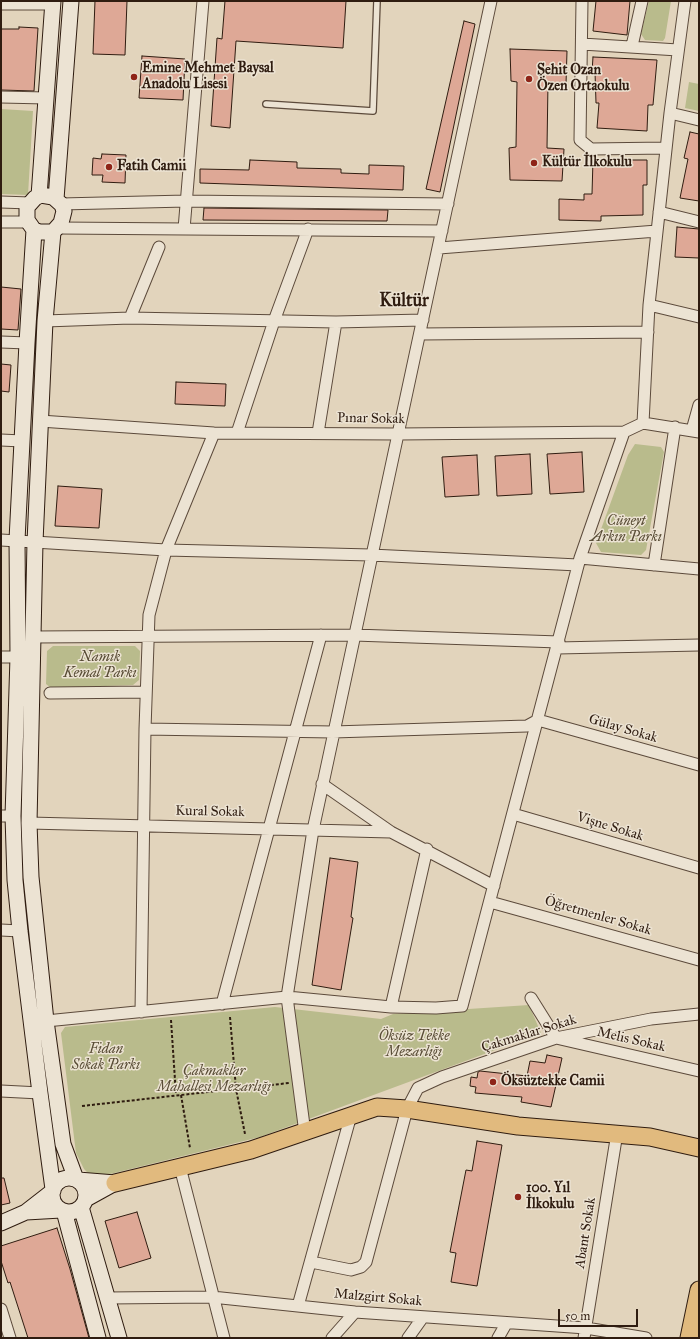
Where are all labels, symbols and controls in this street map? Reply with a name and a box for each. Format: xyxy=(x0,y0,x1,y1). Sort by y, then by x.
place label: Emine Mehmet Baysal Anadolu Lisesi xyxy=(142,61,274,94)
place label: Şehit Ozan Özen Ortaokulu xyxy=(537,63,630,96)
marker: Emine Mehmet Baysal Anadolu Lisesi xyxy=(129,72,139,82)
marker: Şehit Ozan Özen Ortaokulu xyxy=(524,74,534,84)
place label: Kültür İlkokulu xyxy=(542,155,632,171)
marker: Kültür İlkokulu xyxy=(529,158,539,168)
place label: Fatih Camii xyxy=(117,159,186,175)
marker: Fatih Camii xyxy=(104,162,114,172)
district label: Kültür xyxy=(379,291,429,313)
street label: Pınar Sokak xyxy=(337,410,405,428)
park label: Cüneyt Arkın Parkı xyxy=(590,514,662,546)
park label: Namık Kemal Parkı xyxy=(64,650,136,682)
street label: Gülay Sokak xyxy=(587,711,659,747)
street label: Kural Sokak xyxy=(175,803,245,821)
street label: Vişne Sokak xyxy=(574,809,646,845)
street label: Öğretmenler Sokak xyxy=(543,893,653,939)
street label: Çakmaklar Sokak xyxy=(480,1012,578,1056)
street label: Melis Sokak xyxy=(595,1024,667,1056)
park label: Öksüz Tekke Mezarlığı xyxy=(379,1029,449,1062)
park label: Fidan Sokak Parkı xyxy=(72,1042,140,1074)
park label: Çakmaklar Mahallesi Mezarlığı xyxy=(157,1064,271,1096)
place label: Öksüztekke Camii xyxy=(501,1074,605,1090)
marker: Öksüztekke Camii xyxy=(488,1077,498,1087)
place label: 100. Yıl İlkokulu xyxy=(526,1181,574,1214)
marker: 100. Yıl İlkokulu xyxy=(513,1192,523,1202)
street label: Abant Sokak xyxy=(572,1196,600,1270)
street label: Malzgirt Sokak xyxy=(333,1286,423,1310)
scale bar xyxy=(560,1301,640,1327)
text: 50 m xyxy=(565,1309,590,1323)

